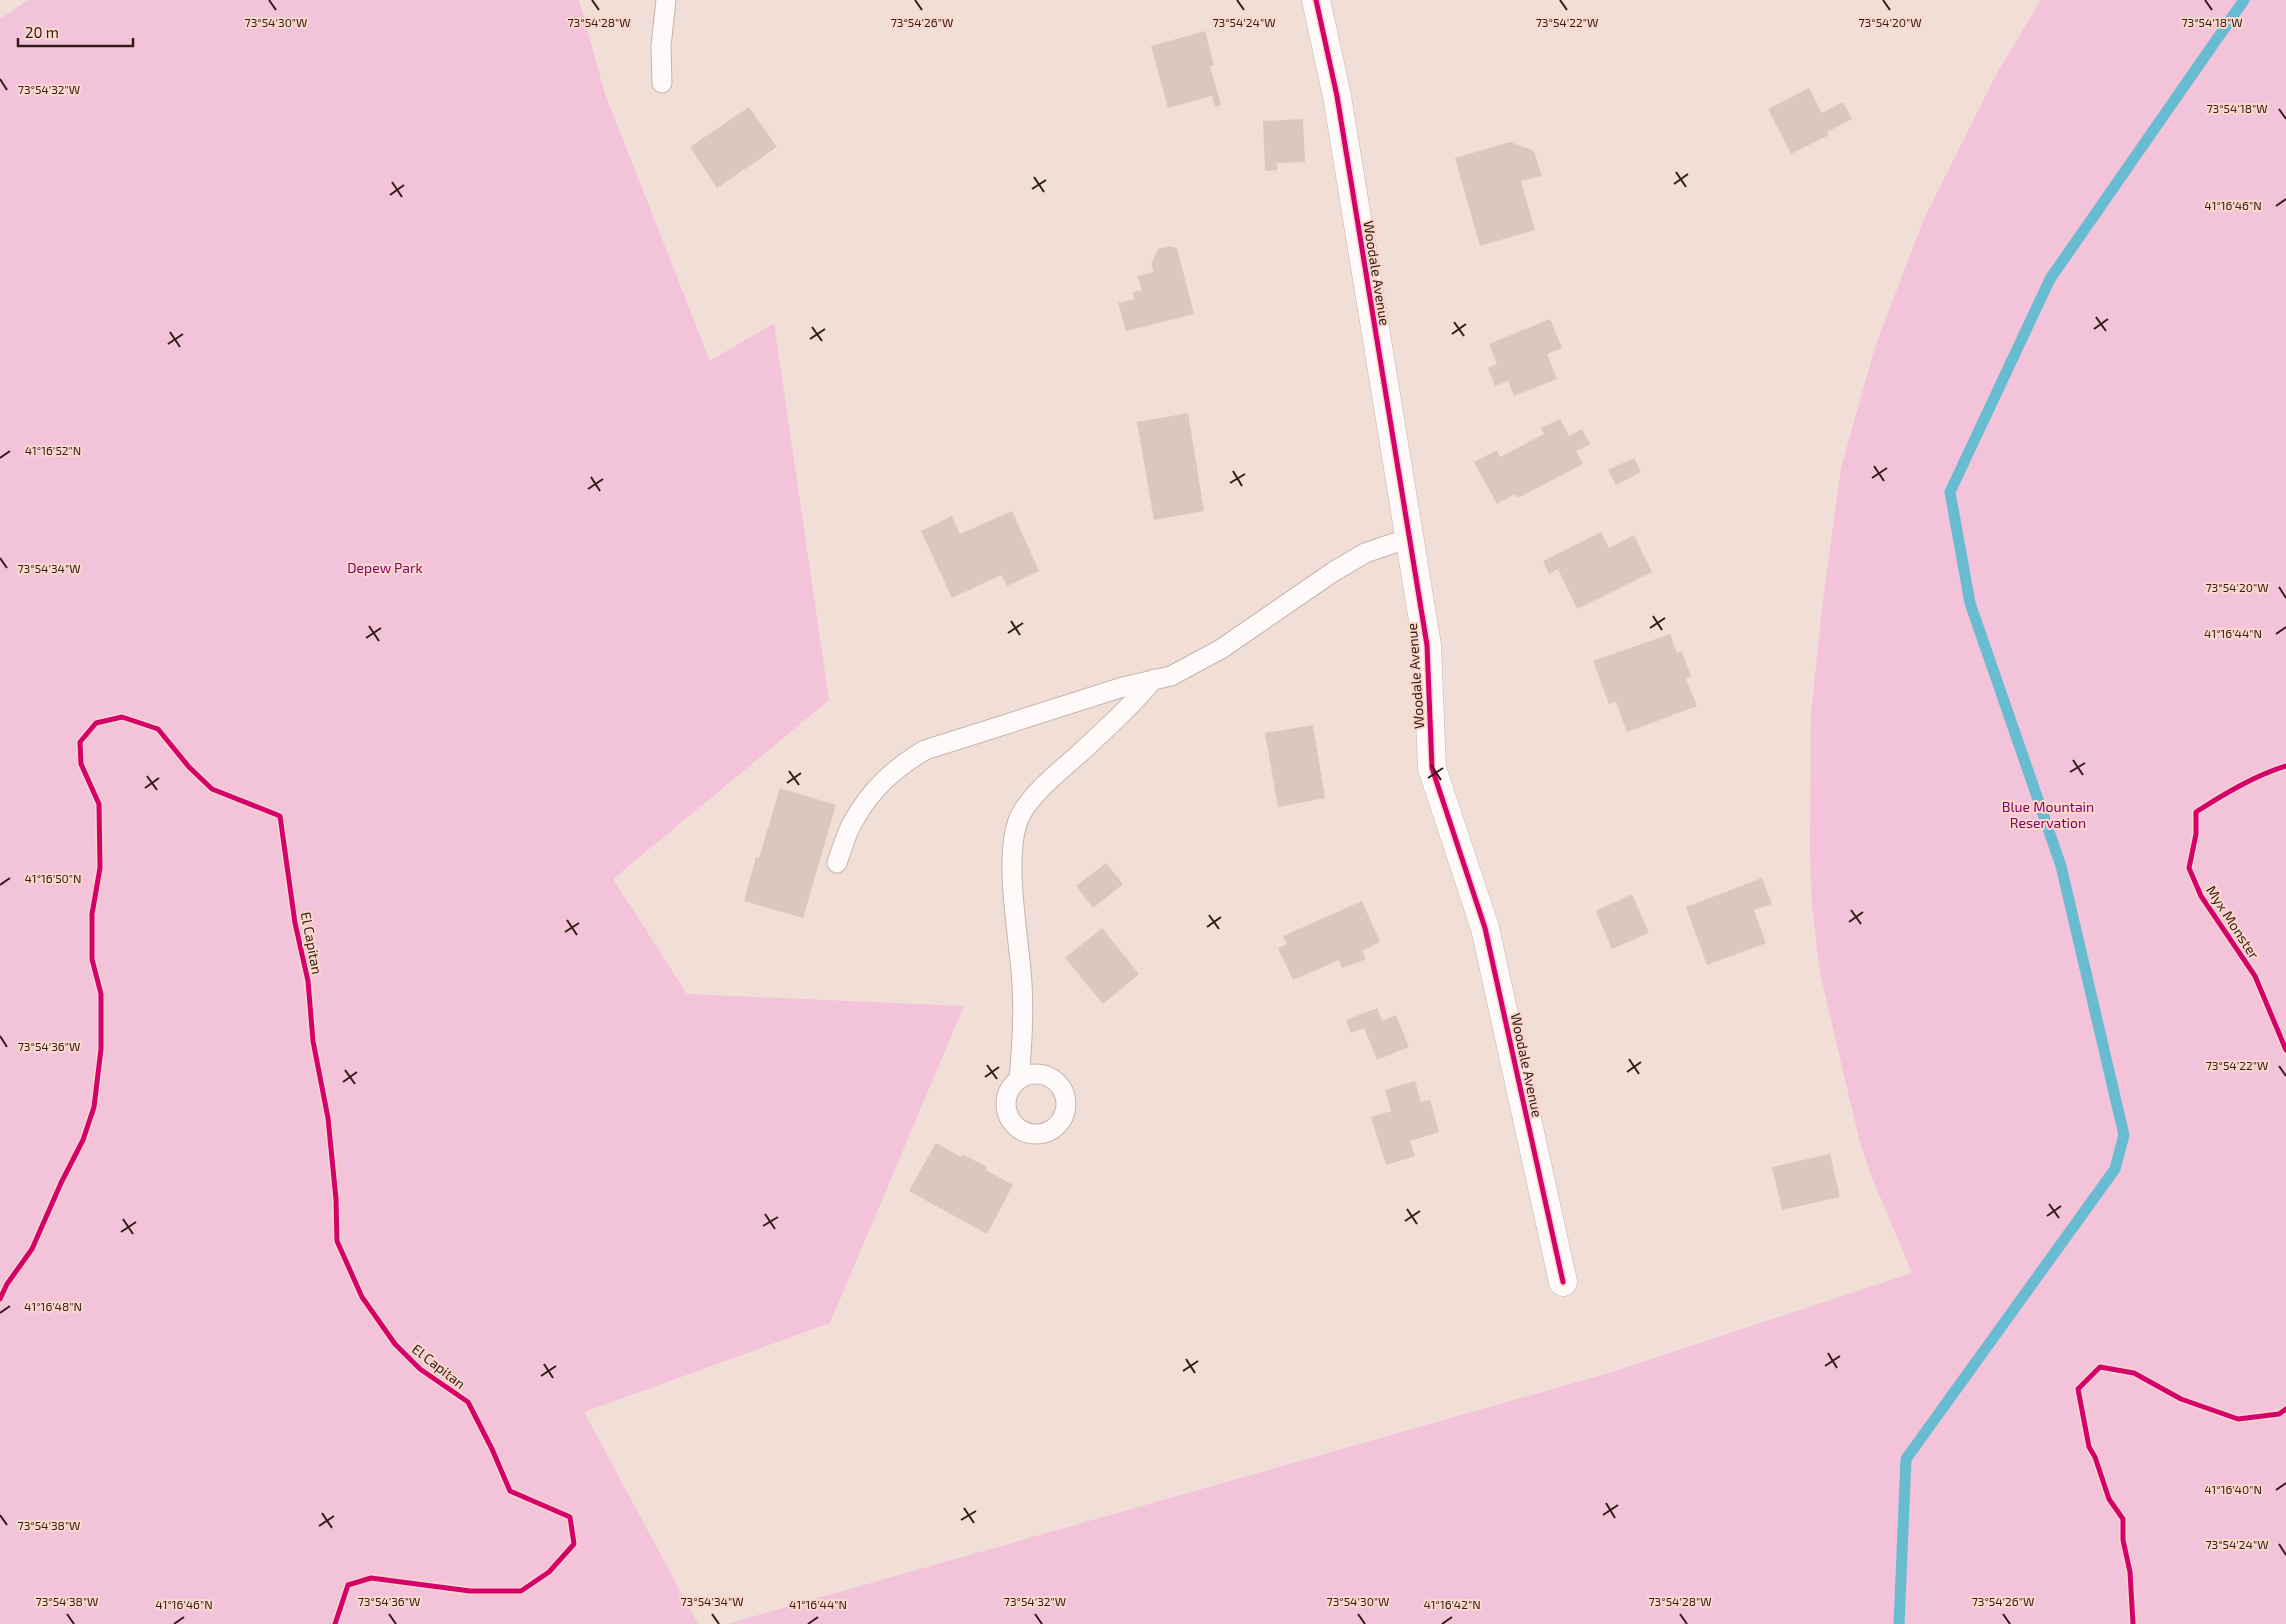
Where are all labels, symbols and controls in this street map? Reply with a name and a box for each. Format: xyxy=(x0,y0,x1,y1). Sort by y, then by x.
scale bar xyxy=(18,15,132,47)
text: 73°54'30"W xyxy=(245,15,307,29)
text: 73°54'28"W xyxy=(567,15,631,29)
text: 73°54'26"W xyxy=(891,15,953,29)
text: 73°54'24"W xyxy=(1212,15,1276,29)
text: 73°54'22"W xyxy=(1536,15,1598,29)
text: 73°54'20"W xyxy=(1858,15,1922,29)
text: 73°54'18"W xyxy=(2181,15,2243,29)
text: 20 m xyxy=(25,23,59,41)
text: 73°54'32"W xyxy=(18,82,80,96)
text: 73°54'18"W xyxy=(2206,101,2268,115)
text: 41°16'46"N xyxy=(2204,198,2262,212)
street label: Woodale Avenue xyxy=(1360,219,1394,327)
text: 41°16'52"N xyxy=(25,443,81,457)
park label: Depew Park xyxy=(347,559,423,576)
text: 73°54'34"W xyxy=(17,561,81,575)
text: 73°54'20"W xyxy=(2205,580,2269,594)
street label: Woodale Avenue xyxy=(1403,623,1427,729)
text: 41°16'44"N xyxy=(2204,626,2262,640)
park label: Blue Mountain Reservation xyxy=(2002,798,2094,831)
text: 41°16'50"N xyxy=(24,871,82,885)
street label: Myx Monster xyxy=(2203,882,2263,962)
street label: El Capitan xyxy=(298,910,326,976)
street label: Woodale Avenue xyxy=(1508,1011,1546,1119)
text: 73°54'36"W xyxy=(18,1039,80,1053)
text: 73°54'22"W xyxy=(2206,1058,2268,1072)
text: 41°16'48"N xyxy=(24,1299,82,1313)
street label: El Capitan xyxy=(409,1340,469,1392)
text: 41°16'40"N xyxy=(2204,1482,2262,1496)
text: 73°54'38"W xyxy=(17,1518,81,1532)
text: 73°54'24"W xyxy=(2205,1537,2269,1551)
text: 73°54'38"W xyxy=(35,1594,99,1608)
text: 73°54'36"W xyxy=(358,1594,420,1608)
text: 73°54'34"W xyxy=(680,1594,744,1608)
text: 73°54'32"W xyxy=(1004,1594,1066,1608)
text: 73°54'30"W xyxy=(1327,1594,1389,1608)
text: 73°54'28"W xyxy=(1648,1594,1712,1608)
text: 73°54'26"W xyxy=(1972,1594,2034,1608)
text: 41°16'46"N xyxy=(155,1597,213,1611)
text: 41°16'44"N xyxy=(789,1597,847,1611)
text: 41°16'42"N xyxy=(1423,1597,1481,1611)

